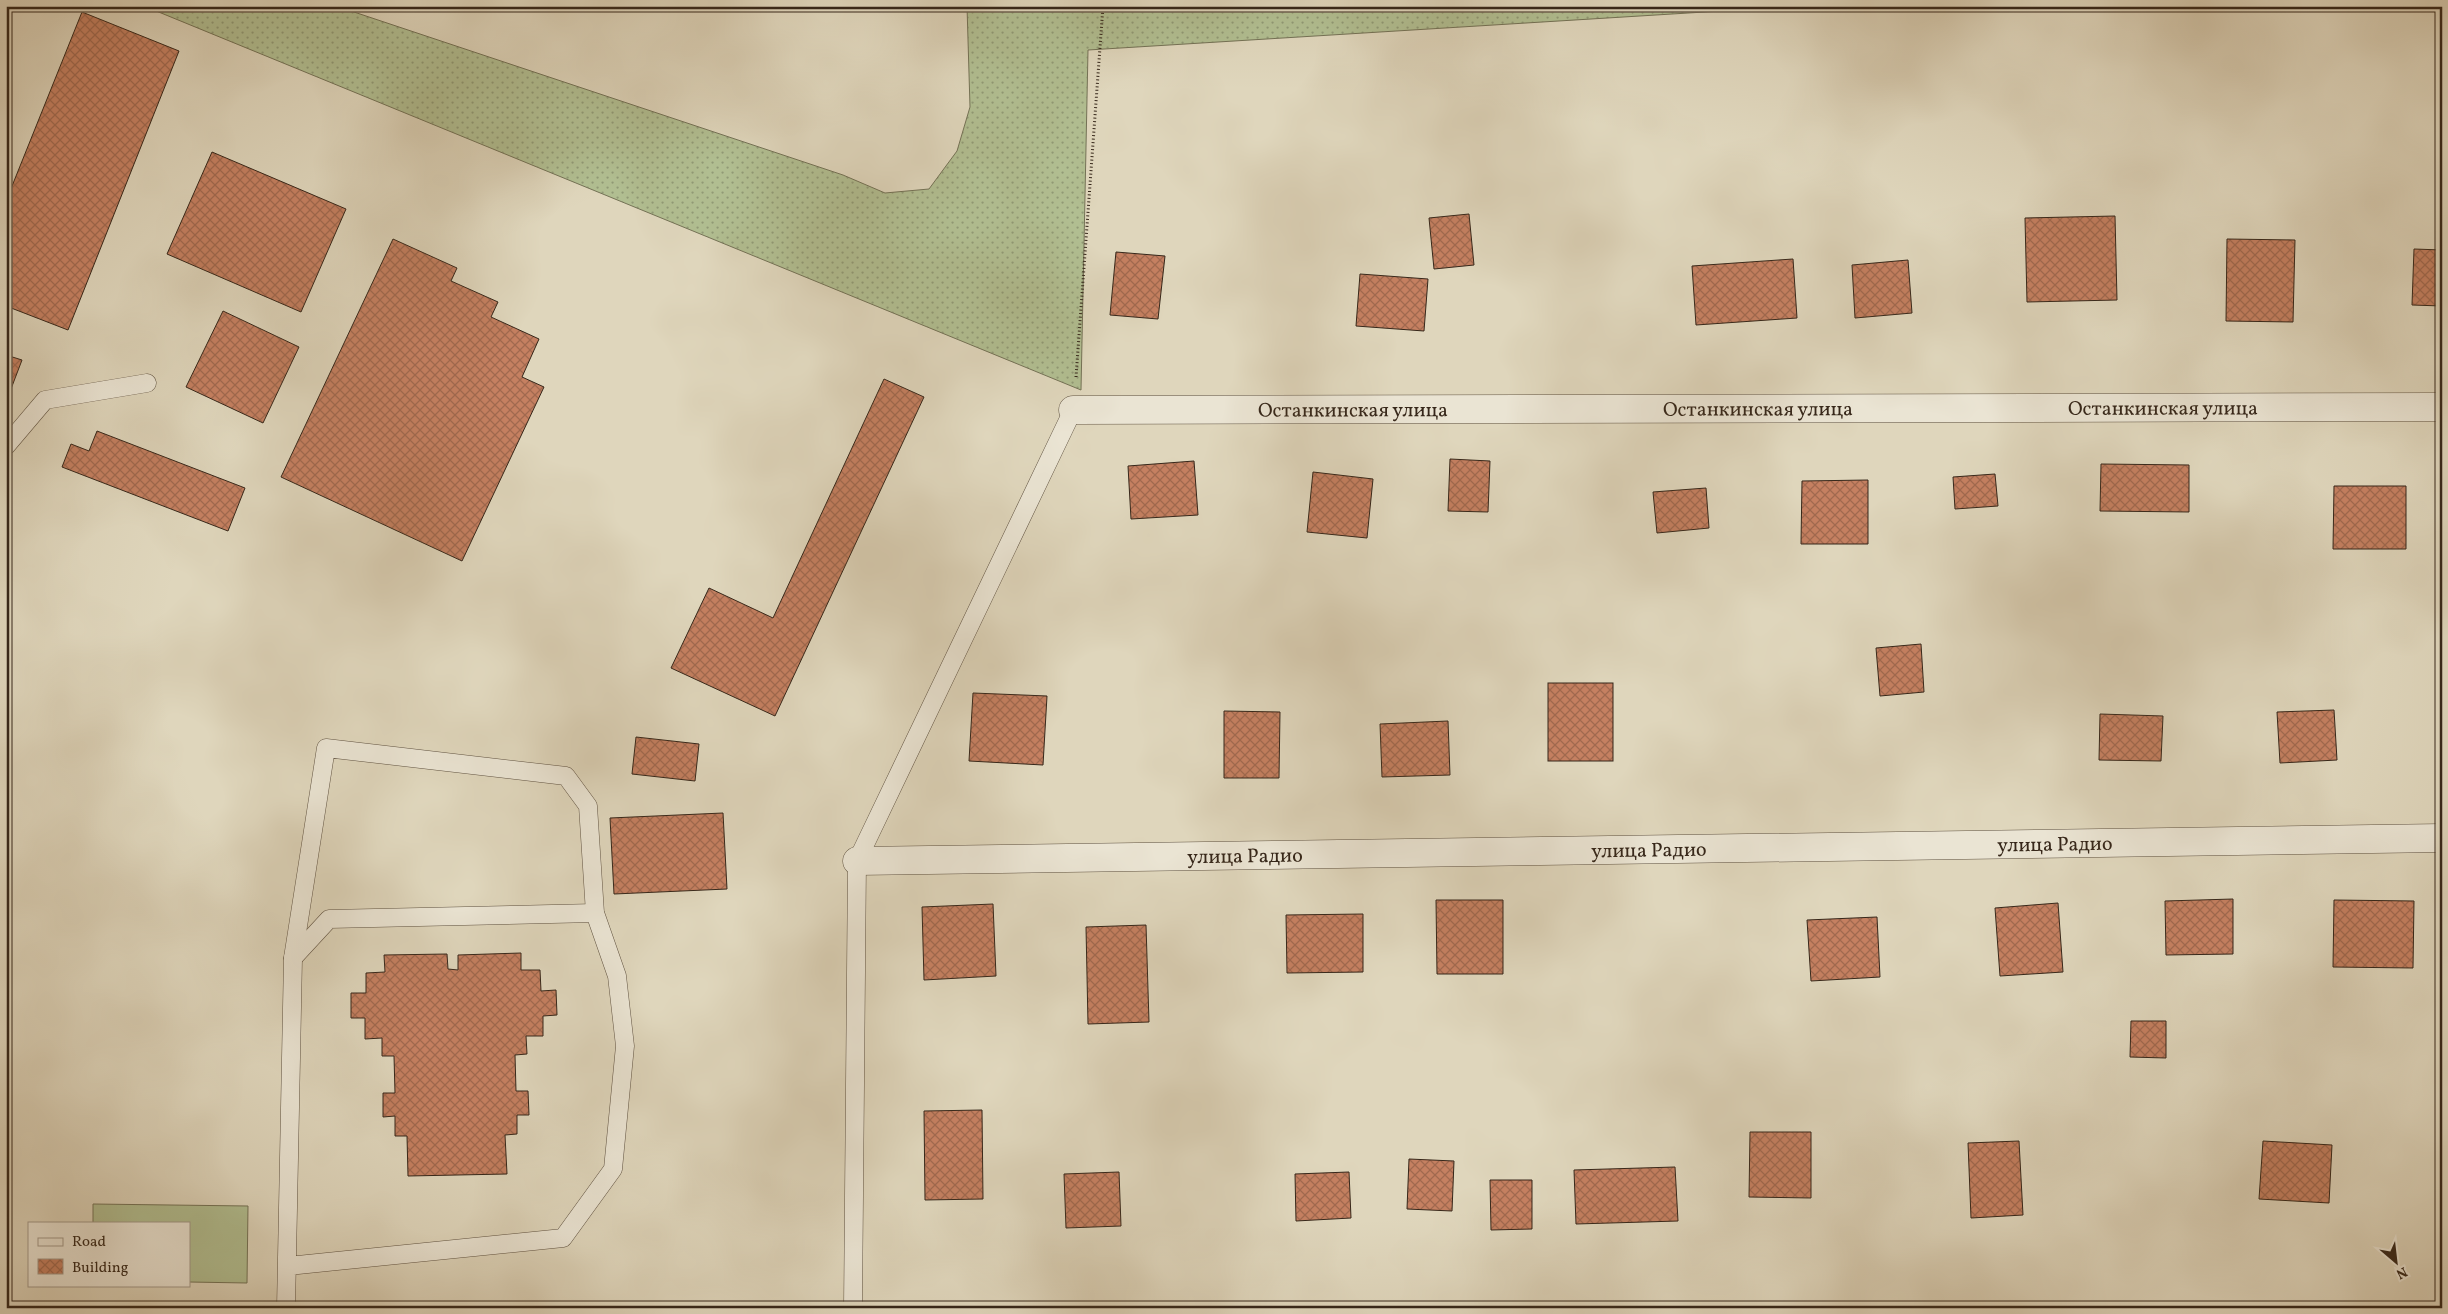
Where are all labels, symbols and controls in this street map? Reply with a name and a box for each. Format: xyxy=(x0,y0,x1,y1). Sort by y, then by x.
street label: Останкинская улица xyxy=(2068,395,2258,424)
street label: Останкинская улица xyxy=(1663,396,1853,425)
street label: Останкинская улица xyxy=(1258,397,1448,426)
street label: улица Радио xyxy=(1997,831,2113,860)
street label: улица Радио xyxy=(1591,837,1707,866)
street label: улица Радио xyxy=(1187,843,1303,872)
legend xyxy=(28,1222,190,1286)
text: Road xyxy=(72,1232,106,1253)
north arrow xyxy=(2370,1236,2420,1286)
text: Building xyxy=(72,1258,129,1279)
text: N xyxy=(2392,1261,2410,1283)

